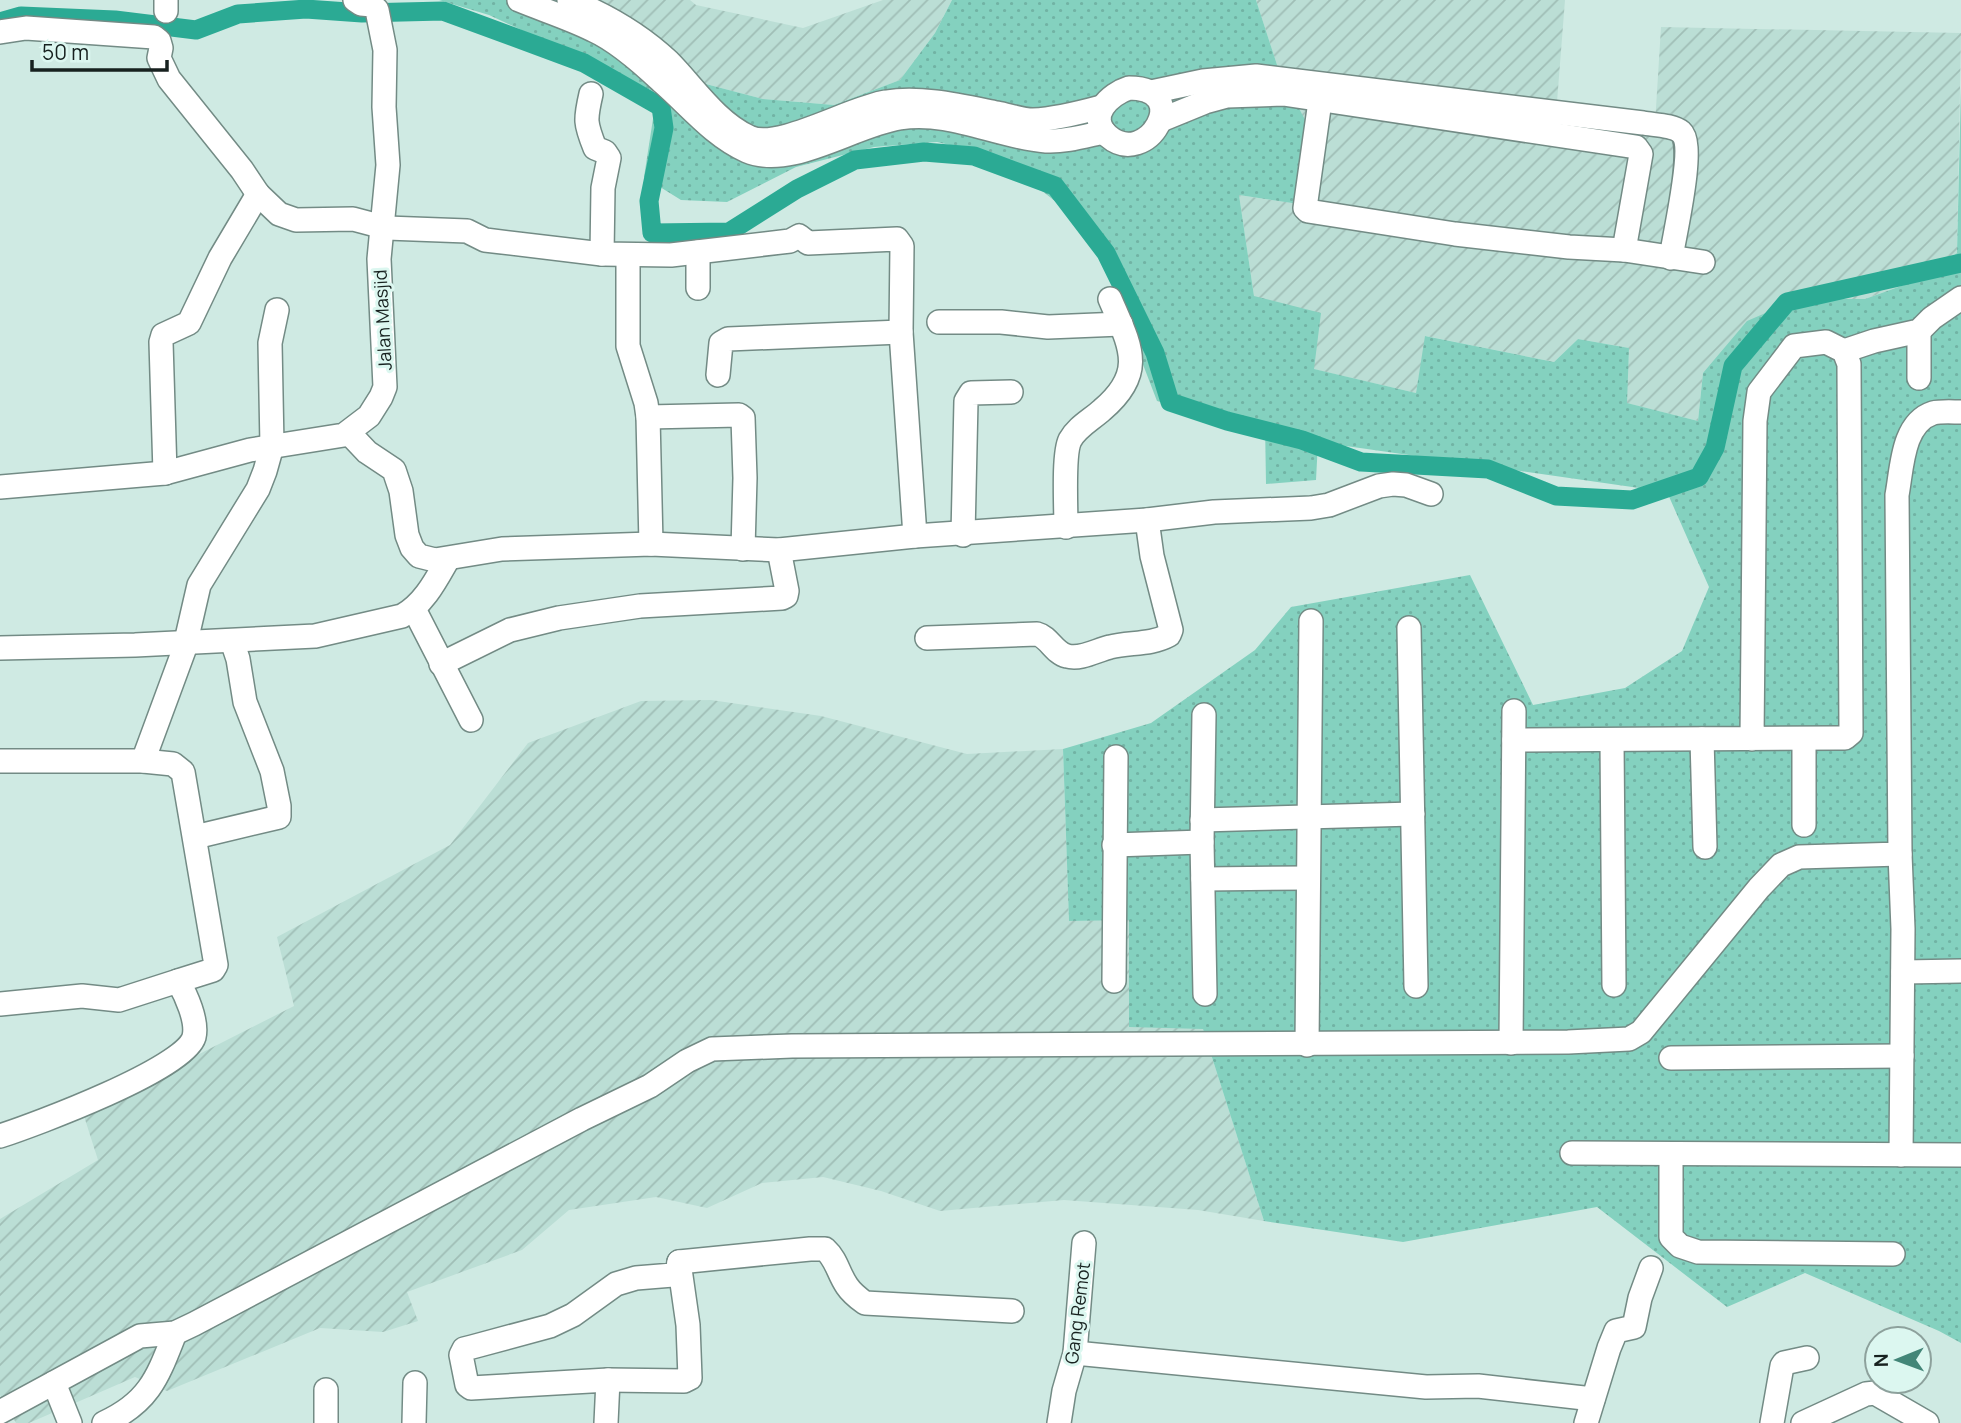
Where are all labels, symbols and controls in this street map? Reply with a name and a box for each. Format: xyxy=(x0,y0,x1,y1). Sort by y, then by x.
scale bar xyxy=(32,28,166,72)
text: 50 m xyxy=(42,38,89,66)
street label: Jalan Masjid xyxy=(367,269,397,371)
street label: Gang Remot xyxy=(1059,1261,1095,1365)
north arrow xyxy=(1863,1325,1933,1395)
text: N xyxy=(1868,1353,1894,1367)

